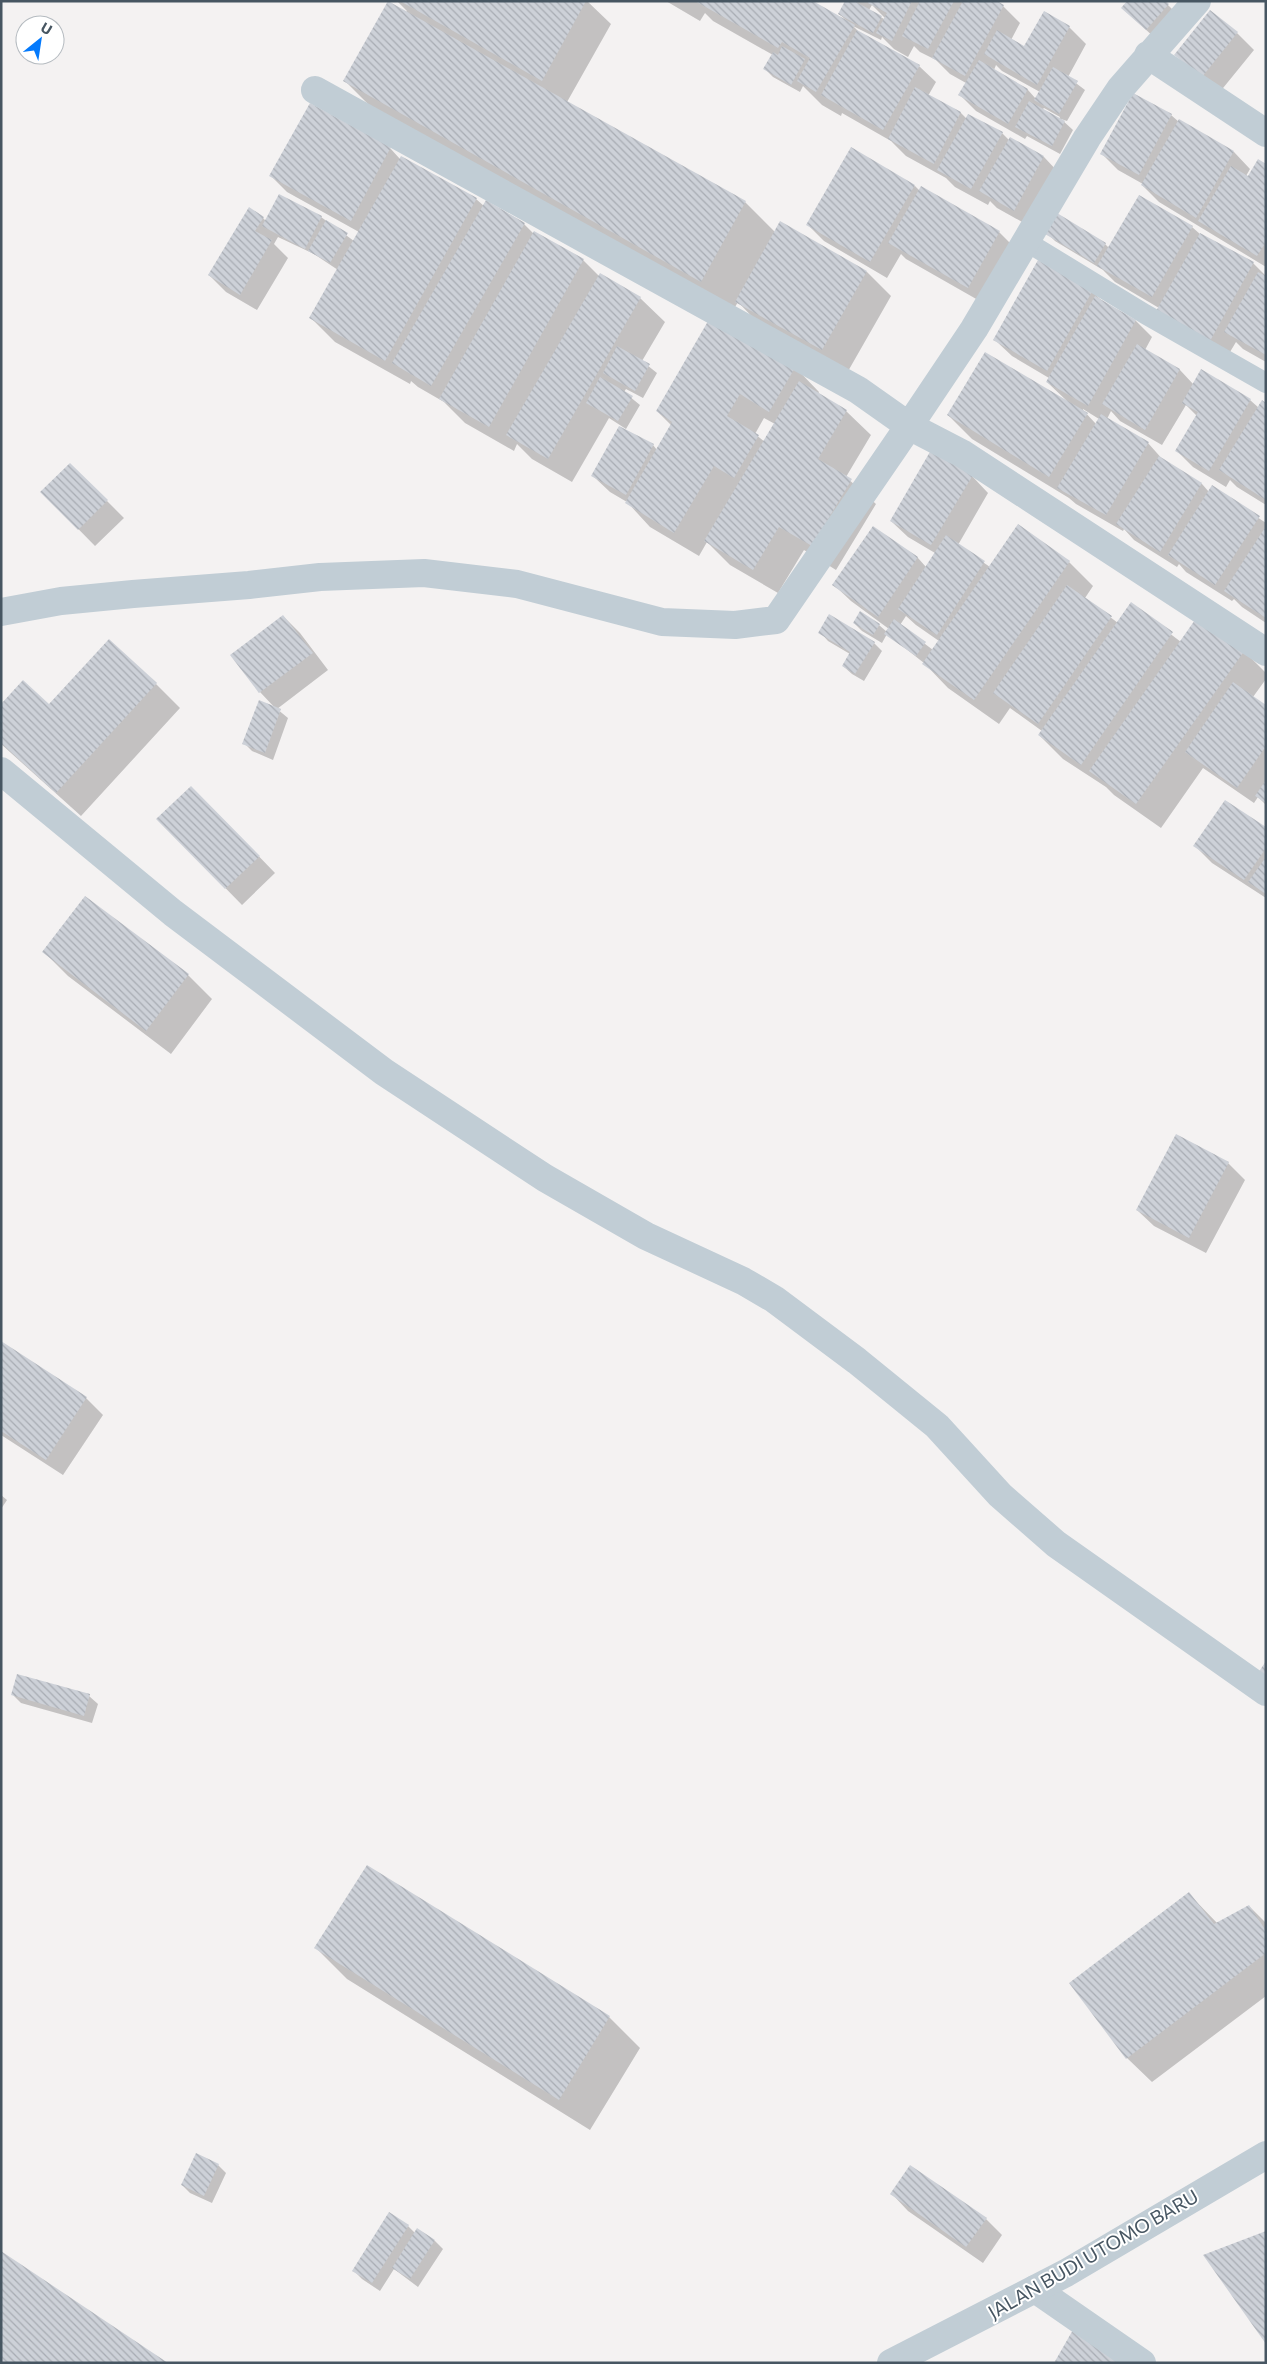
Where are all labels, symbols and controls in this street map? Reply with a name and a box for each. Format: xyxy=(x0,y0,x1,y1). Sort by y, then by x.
north arrow xyxy=(15,15,65,65)
text: U xyxy=(38,18,55,38)
street label: JALAN BUDI UTOMO BARU xyxy=(984,2184,1202,2323)

